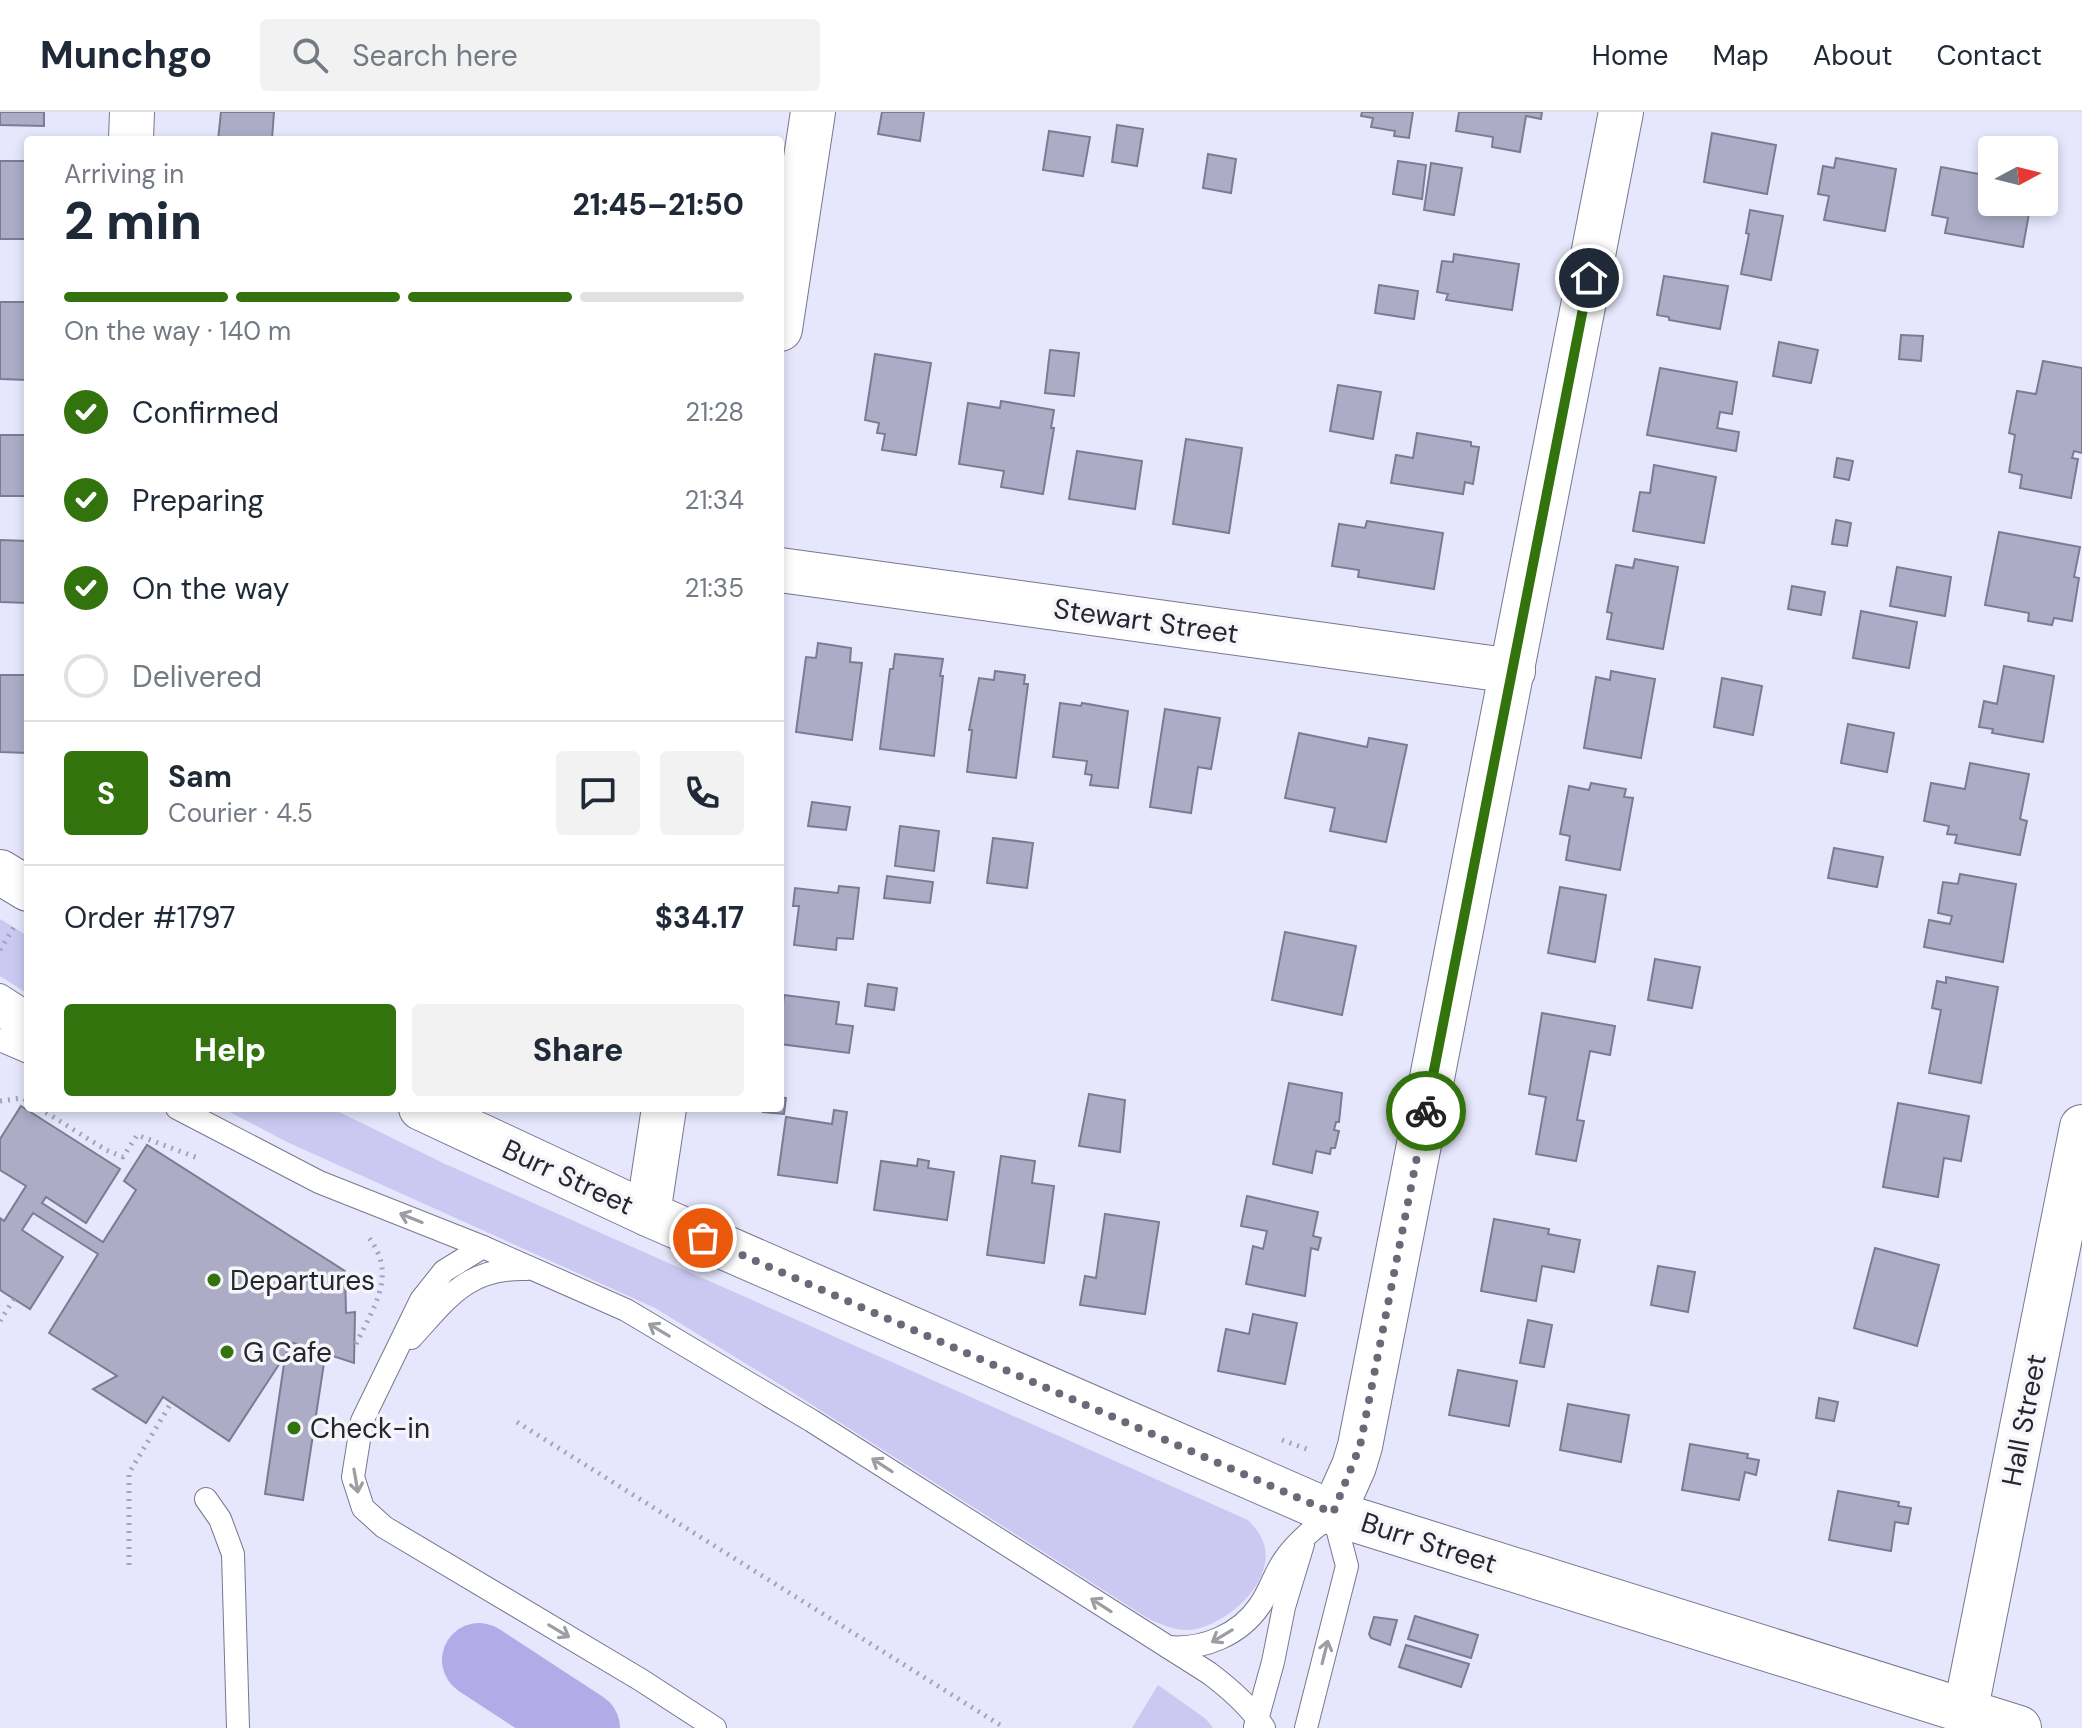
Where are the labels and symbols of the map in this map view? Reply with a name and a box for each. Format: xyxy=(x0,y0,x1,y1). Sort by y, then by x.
north arrow xyxy=(1978,136,2058,216)
pin xyxy=(1555,244,1623,312)
street label: Stewart Street xyxy=(1051,590,1241,652)
courier xyxy=(1386,1071,1466,1151)
street label: Burr Street xyxy=(497,1131,639,1223)
pin xyxy=(669,1204,737,1272)
one-way arrow xyxy=(399,1210,424,1225)
place label: Departures xyxy=(230,1262,375,1299)
marker: Departures xyxy=(205,1271,223,1289)
one-way arrow xyxy=(648,1322,671,1338)
place label: G Cafe xyxy=(243,1334,332,1371)
marker: G Cafe xyxy=(218,1343,236,1361)
street label: Hall Street xyxy=(1993,1351,2055,1489)
place label: Check-in xyxy=(310,1410,430,1447)
marker: Check-in xyxy=(285,1419,303,1437)
one-way arrow xyxy=(871,1457,894,1473)
one-way arrow xyxy=(350,1468,365,1494)
street label: Burr Street xyxy=(1356,1504,1502,1582)
one-way arrow xyxy=(1090,1597,1113,1613)
one-way arrow xyxy=(547,1624,570,1640)
one-way arrow xyxy=(1211,1628,1234,1644)
one-way arrow xyxy=(1318,1640,1333,1666)

